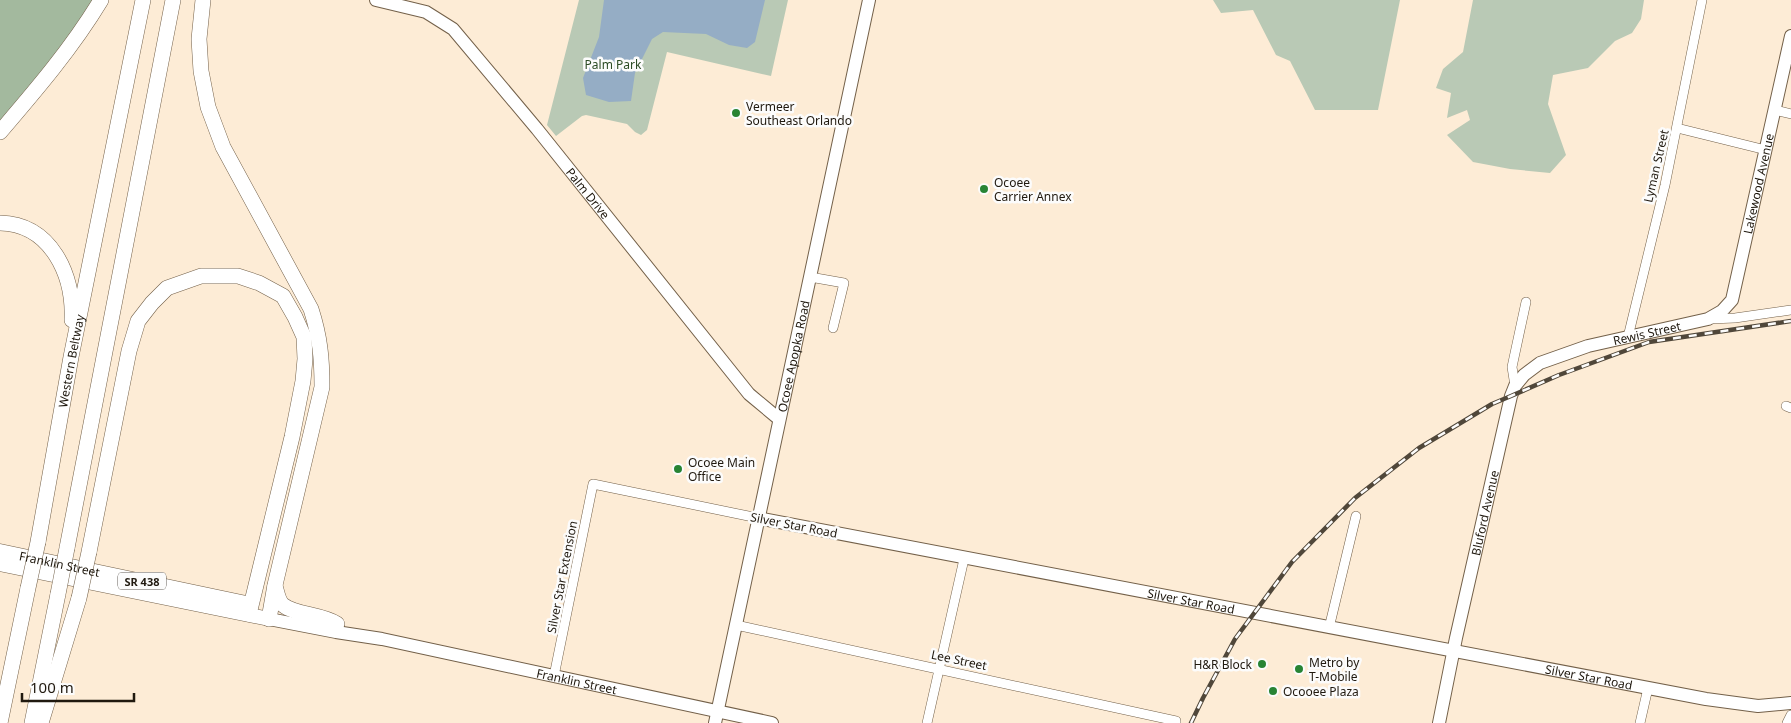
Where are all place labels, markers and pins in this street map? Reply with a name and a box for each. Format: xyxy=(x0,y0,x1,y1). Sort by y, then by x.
place label: Vermeer Southeast Orlando xyxy=(746,98,852,129)
marker: Vermeer Southeast Orlando xyxy=(730,107,742,119)
place label: Ocoee Carrier Annex xyxy=(994,174,1072,205)
marker: Ocoee Carrier Annex xyxy=(978,183,990,195)
place label: Ocoee Main Office xyxy=(688,454,755,485)
marker: Ocoee Main Office xyxy=(672,463,684,475)
place label: Metro by T-Mobile xyxy=(1309,654,1360,685)
place label: H&R Block xyxy=(1193,656,1253,673)
marker: H&R Block xyxy=(1256,658,1268,670)
marker: Metro by T-Mobile xyxy=(1293,663,1305,675)
place label: Ocooee Plaza xyxy=(1283,683,1359,700)
marker: Ocooee Plaza xyxy=(1267,685,1279,697)

